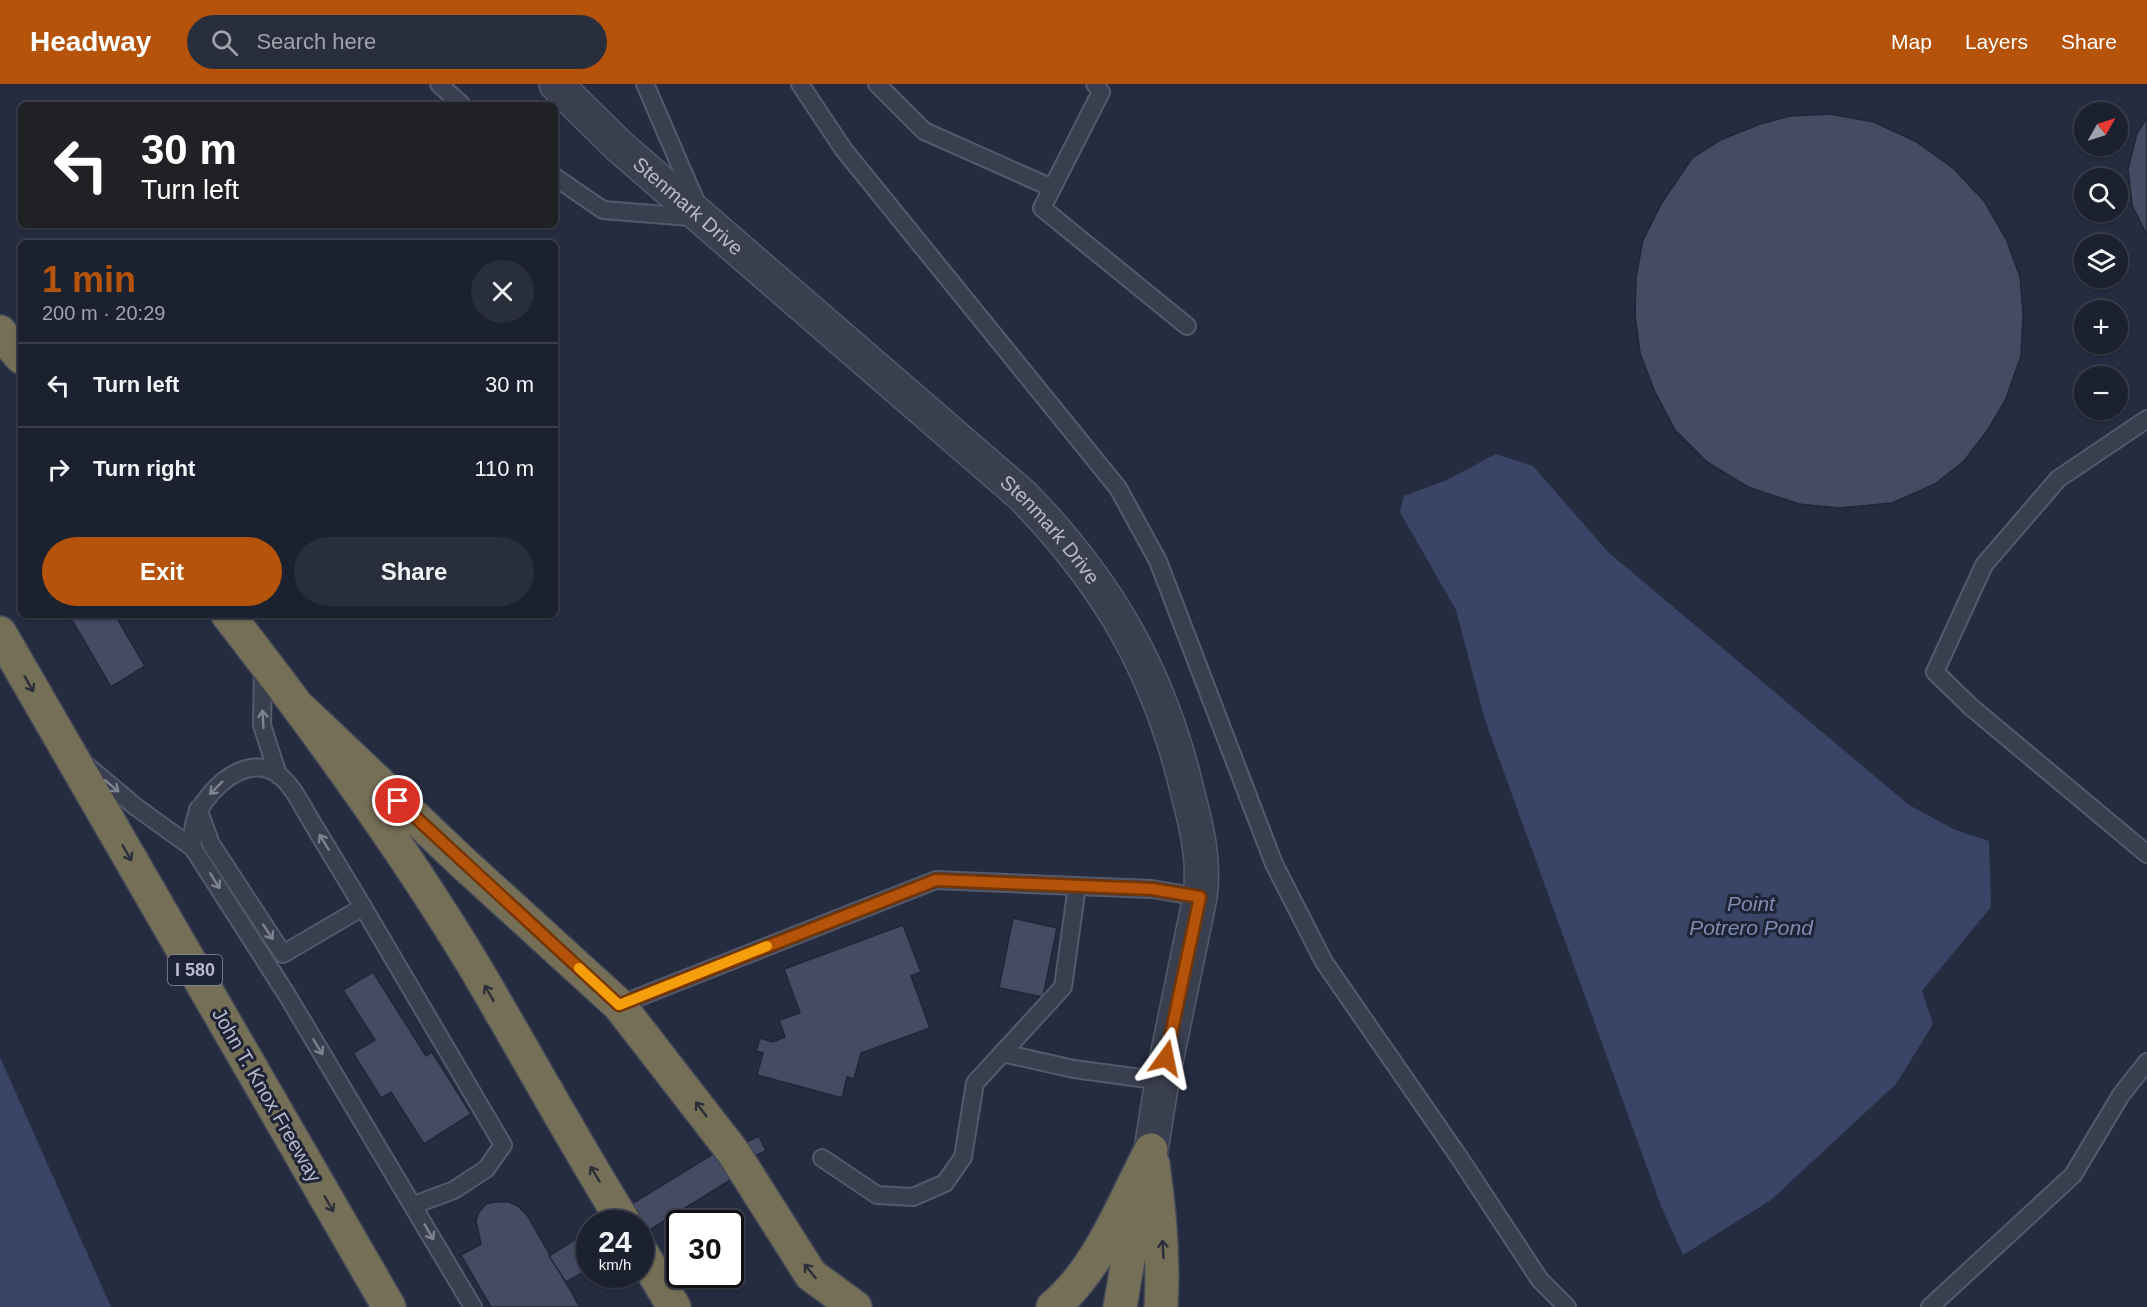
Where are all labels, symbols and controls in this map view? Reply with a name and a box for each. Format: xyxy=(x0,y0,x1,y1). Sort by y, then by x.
search box xyxy=(187,15,607,69)
text: Headway xyxy=(30,26,151,57)
icon: search xyxy=(208,26,241,59)
text: Search here xyxy=(256,29,376,54)
text: Map xyxy=(1891,30,1932,53)
text: Layers xyxy=(1965,30,2028,53)
text: Share xyxy=(2061,30,2117,53)
north arrow xyxy=(2074,102,2128,156)
map controls xyxy=(2074,102,2128,420)
icon: left xyxy=(42,126,120,204)
text: 30 m xyxy=(141,126,237,173)
street label: Stenmark Drive xyxy=(629,153,748,259)
button: search xyxy=(2074,168,2128,222)
text: Turn left xyxy=(141,175,239,205)
button: layers xyxy=(2074,234,2128,288)
text: 1 min xyxy=(42,259,136,300)
button: close xyxy=(471,260,534,323)
button: + xyxy=(2074,300,2128,354)
text: 200 m · 20:29 xyxy=(42,302,165,324)
button: − xyxy=(2074,366,2128,420)
icon: left xyxy=(42,369,75,402)
text: Turn left xyxy=(93,372,179,397)
text: 30 m xyxy=(485,372,534,397)
icon: right xyxy=(42,453,75,486)
text: Turn right xyxy=(93,456,195,481)
text: 110 m xyxy=(474,456,534,481)
street label: Stenmark Drive xyxy=(996,471,1104,588)
button: Exit xyxy=(42,537,282,606)
button: Share xyxy=(294,537,534,606)
one-way arrow xyxy=(24,675,36,692)
one-way arrow xyxy=(257,709,268,729)
pin xyxy=(372,775,423,826)
one-way arrow xyxy=(104,780,120,793)
one-way arrow xyxy=(209,781,224,796)
icon: arrive xyxy=(381,784,414,817)
one-way arrow xyxy=(317,834,329,851)
one-way arrow xyxy=(121,844,133,861)
one-way arrow xyxy=(209,872,221,889)
water label: Point Potrero Pond xyxy=(1689,892,1814,939)
one-way arrow xyxy=(263,923,275,940)
road number: I 580 xyxy=(168,955,222,985)
one-way arrow xyxy=(483,984,494,1002)
street label: John T. Knox Freeway xyxy=(208,1004,326,1186)
position arrow xyxy=(1134,1026,1198,1090)
one-way arrow xyxy=(312,1038,324,1055)
one-way arrow xyxy=(695,1102,708,1118)
one-way arrow xyxy=(588,1166,600,1183)
one-way arrow xyxy=(324,1195,336,1212)
speed limit sign: 30 xyxy=(666,1210,744,1288)
one-way arrow xyxy=(424,1223,436,1240)
text: 24 xyxy=(598,1225,632,1258)
one-way arrow xyxy=(1158,1239,1169,1259)
text: km/h xyxy=(599,1256,631,1273)
one-way arrow xyxy=(803,1263,816,1279)

